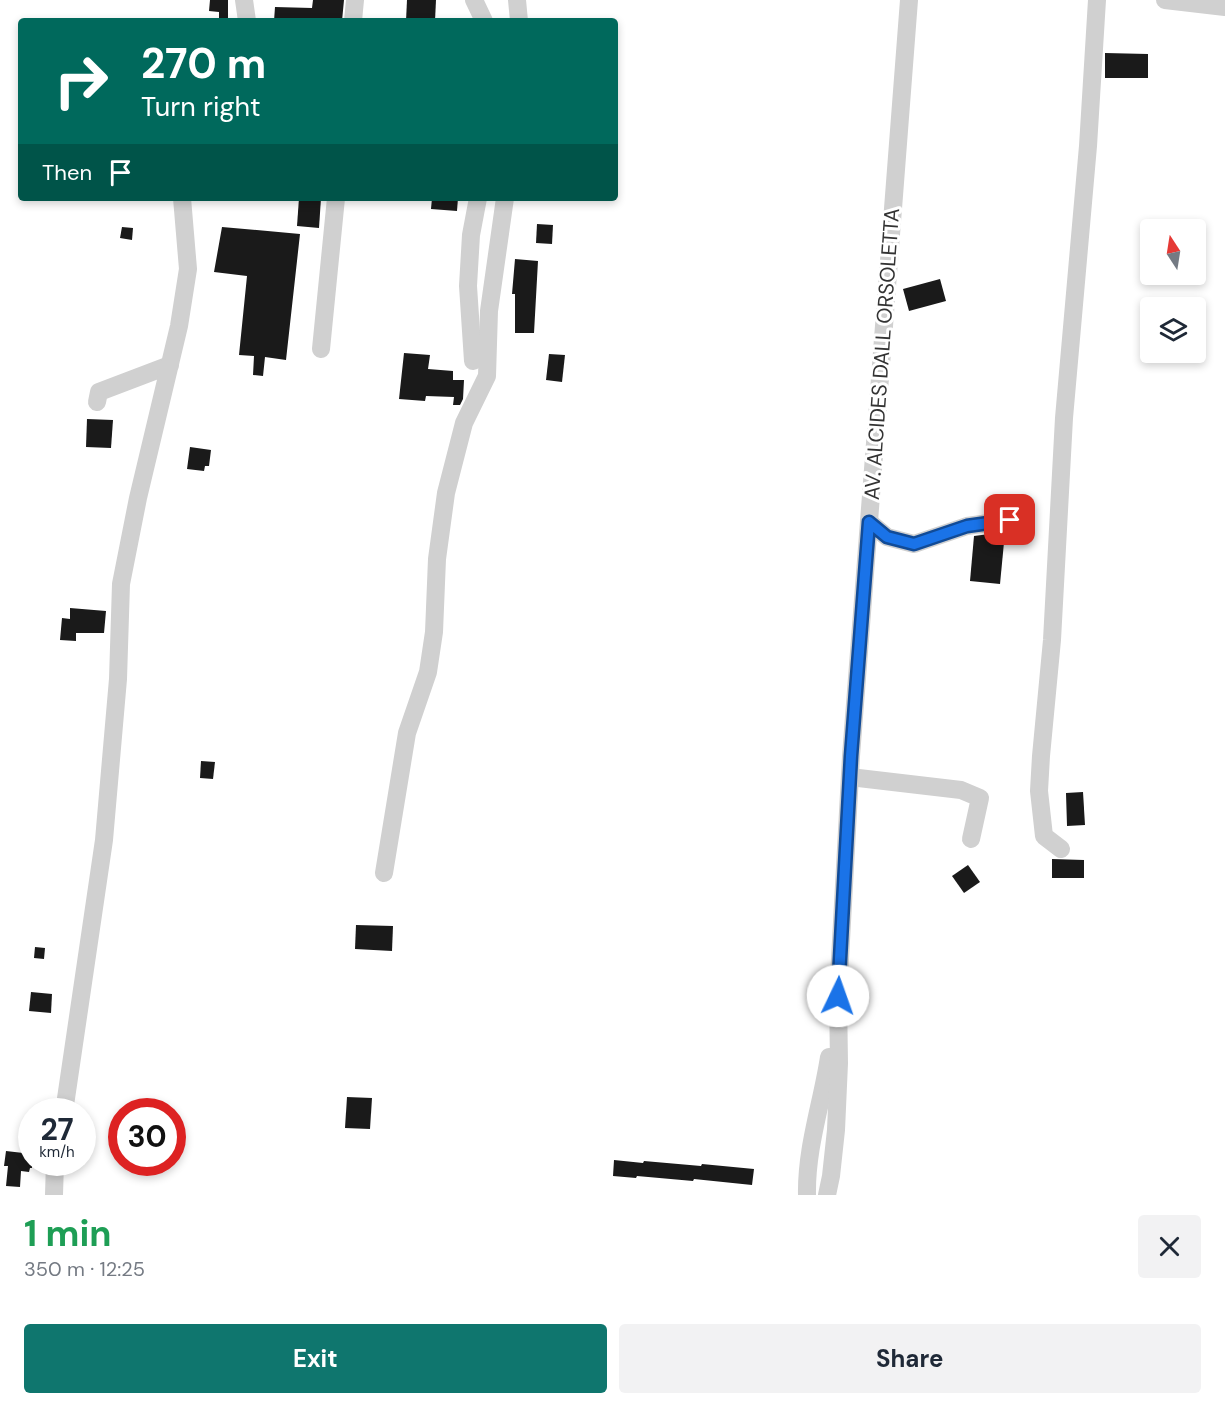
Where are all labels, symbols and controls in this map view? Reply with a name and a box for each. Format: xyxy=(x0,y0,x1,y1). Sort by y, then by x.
text: 270 m xyxy=(141,36,266,91)
icon: right xyxy=(42,42,120,120)
text: Turn right xyxy=(141,89,261,124)
icon: arrive xyxy=(104,156,137,189)
text: Then xyxy=(42,158,92,187)
street label: AV. ALCIDES DALL ORSOLETTA xyxy=(858,207,906,501)
north arrow xyxy=(1140,219,1206,285)
map controls xyxy=(1140,219,1206,363)
button: layers xyxy=(1140,297,1206,363)
pin xyxy=(984,494,1035,545)
icon: arrive xyxy=(993,503,1026,536)
position arrow xyxy=(806,964,870,1028)
speed limit sign: 30 xyxy=(108,1098,186,1176)
text: 27 xyxy=(40,1110,74,1149)
text: km/h xyxy=(39,1142,75,1162)
text: 1 min xyxy=(24,1210,112,1257)
button: close xyxy=(1138,1215,1201,1278)
text: 350 m · 12:25 xyxy=(24,1256,145,1282)
button: Exit xyxy=(24,1324,607,1393)
button: Share xyxy=(619,1324,1201,1393)

